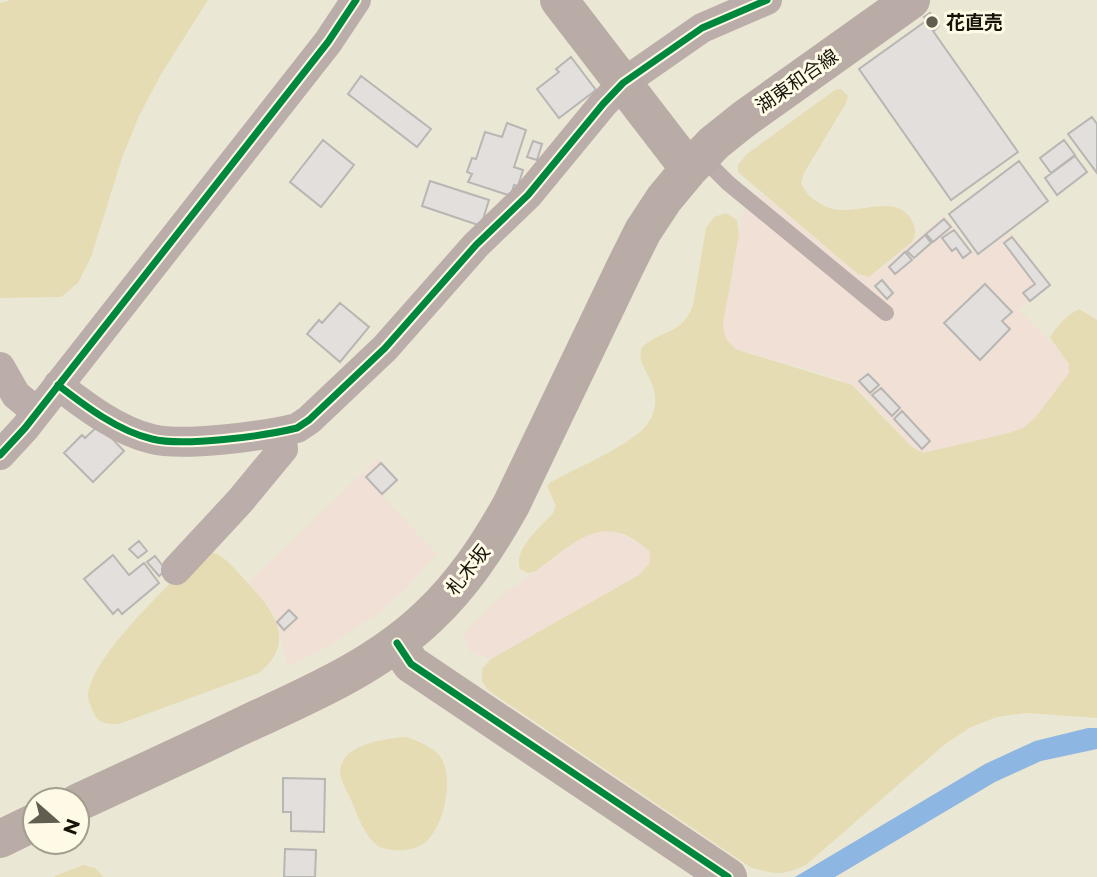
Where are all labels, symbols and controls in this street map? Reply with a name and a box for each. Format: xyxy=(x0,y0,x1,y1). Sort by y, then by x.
place label: 花直売 xyxy=(946,11,1003,34)
marker: 花直売 xyxy=(924,14,940,30)
street label: 湖東和合線 xyxy=(751,44,843,118)
street label: 札木坂 xyxy=(441,540,495,600)
north arrow xyxy=(21,786,91,856)
text: N xyxy=(58,815,85,838)

